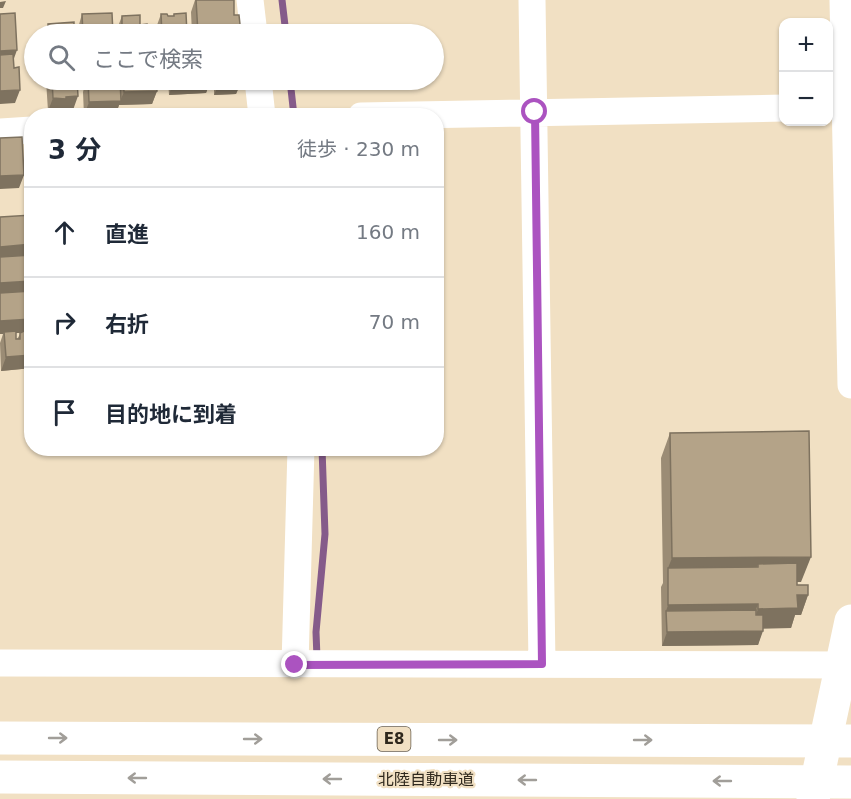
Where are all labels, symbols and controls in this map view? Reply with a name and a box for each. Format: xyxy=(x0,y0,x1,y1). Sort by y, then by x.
map controls xyxy=(779,18,833,126)
button: + xyxy=(779,18,833,72)
search box xyxy=(24,24,444,90)
icon: search xyxy=(45,41,78,74)
text: ここで検索 xyxy=(93,47,203,72)
button: − xyxy=(779,72,833,126)
route start xyxy=(521,98,547,124)
text: 3 分 xyxy=(48,135,101,165)
text: 徒歩 · 230 m xyxy=(297,137,420,161)
icon: ahead xyxy=(48,216,81,249)
text: 160 m xyxy=(356,220,420,244)
text: 直進 xyxy=(105,222,149,247)
icon: right xyxy=(48,306,81,339)
text: 70 m xyxy=(369,310,420,334)
text: 右折 xyxy=(105,312,149,337)
icon: arrive xyxy=(48,396,81,429)
text: 目的地に到着 xyxy=(105,402,237,427)
route end xyxy=(281,651,307,677)
road number: E8 xyxy=(378,727,410,751)
one-way arrow xyxy=(48,732,68,744)
one-way arrow xyxy=(243,733,263,745)
one-way arrow xyxy=(438,734,458,746)
one-way arrow xyxy=(633,734,653,746)
street label: 北陸自動車道 xyxy=(378,770,474,789)
one-way arrow xyxy=(127,772,147,784)
one-way arrow xyxy=(322,773,342,785)
one-way arrow xyxy=(517,774,537,786)
one-way arrow xyxy=(712,775,732,787)

